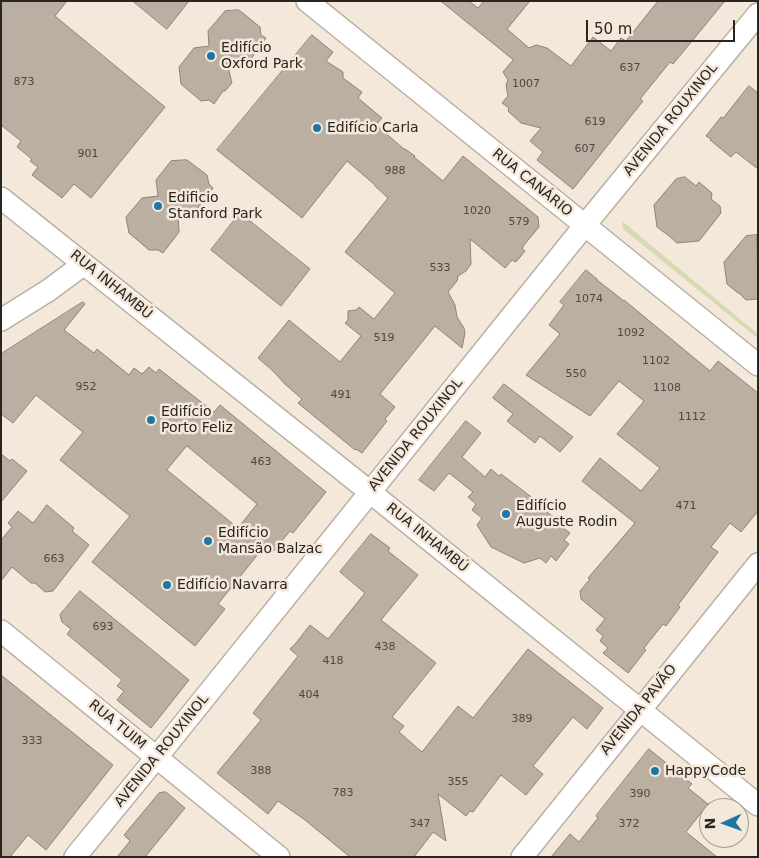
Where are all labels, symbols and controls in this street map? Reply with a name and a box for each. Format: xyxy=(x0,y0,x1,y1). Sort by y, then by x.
scale bar xyxy=(589,10,738,42)
text: 50 m xyxy=(594,20,632,38)
place label: Edifício Oxford Park xyxy=(221,40,303,72)
marker: Edifício Oxford Park xyxy=(205,50,217,62)
street label: AVENIDA ROUXINOL xyxy=(620,60,722,180)
house number: 637 xyxy=(620,61,640,75)
house number: 873 xyxy=(14,75,34,89)
house number: 1007 xyxy=(512,77,540,91)
house number: 619 xyxy=(585,115,605,129)
place label: Edifício Carla xyxy=(327,120,419,136)
marker: Edifício Carla xyxy=(311,122,323,134)
house number: 607 xyxy=(575,142,595,156)
street label: RUA CANÁRIO xyxy=(489,146,575,220)
house number: 901 xyxy=(78,147,98,161)
house number: 988 xyxy=(385,164,405,178)
place label: Edificio Stanford Park xyxy=(168,190,262,222)
marker: Edificio Stanford Park xyxy=(152,200,164,212)
house number: 1020 xyxy=(463,204,491,218)
house number: 579 xyxy=(509,215,529,229)
street label: RUA INHAMBÚ xyxy=(67,247,155,323)
house number: 533 xyxy=(430,261,450,275)
house number: 1074 xyxy=(575,292,603,306)
house number: 1092 xyxy=(617,326,645,340)
house number: 519 xyxy=(374,331,394,345)
house number: 1102 xyxy=(642,354,670,368)
house number: 550 xyxy=(566,367,586,381)
street label: AVENIDA ROUXINOL xyxy=(365,375,467,495)
house number: 952 xyxy=(76,380,96,394)
house number: 1108 xyxy=(653,381,681,395)
house number: 491 xyxy=(331,388,351,402)
place label: Edifício Porto Feliz xyxy=(161,404,233,437)
house number: 1112 xyxy=(678,410,706,424)
marker: Edifício Porto Feliz xyxy=(145,414,157,426)
house number: 463 xyxy=(251,455,271,469)
place label: Edifício Auguste Rodin xyxy=(516,498,617,530)
house number: 471 xyxy=(676,499,696,513)
street label: RUA INHAMBÚ xyxy=(383,500,471,576)
marker: Edifício Auguste Rodin xyxy=(500,508,512,520)
place label: Edifício Mansão Balzac xyxy=(218,525,322,558)
marker: Edifício Mansão Balzac xyxy=(202,535,214,547)
house number: 663 xyxy=(44,552,64,566)
place label: Edifício Navarra xyxy=(177,577,288,593)
marker: Edifício Navarra xyxy=(161,579,173,591)
house number: 693 xyxy=(93,620,113,634)
house number: 438 xyxy=(375,640,395,654)
house number: 418 xyxy=(323,654,343,668)
street label: AVENIDA PAVÃO xyxy=(597,661,681,759)
house number: 404 xyxy=(299,688,319,702)
street label: AVENIDA ROUXINOL xyxy=(111,691,213,811)
street label: RUA TUIM xyxy=(85,697,149,753)
house number: 389 xyxy=(512,712,532,726)
house number: 333 xyxy=(22,734,42,748)
place label: HappyCode xyxy=(665,763,746,779)
house number: 388 xyxy=(251,764,271,778)
marker: HappyCode xyxy=(649,765,661,777)
house number: 355 xyxy=(448,775,468,789)
house number: 783 xyxy=(333,786,353,800)
house number: 390 xyxy=(630,787,650,801)
north arrow xyxy=(699,798,749,848)
house number: 347 xyxy=(410,817,430,831)
house number: 372 xyxy=(619,817,639,831)
text: N xyxy=(702,817,718,830)

